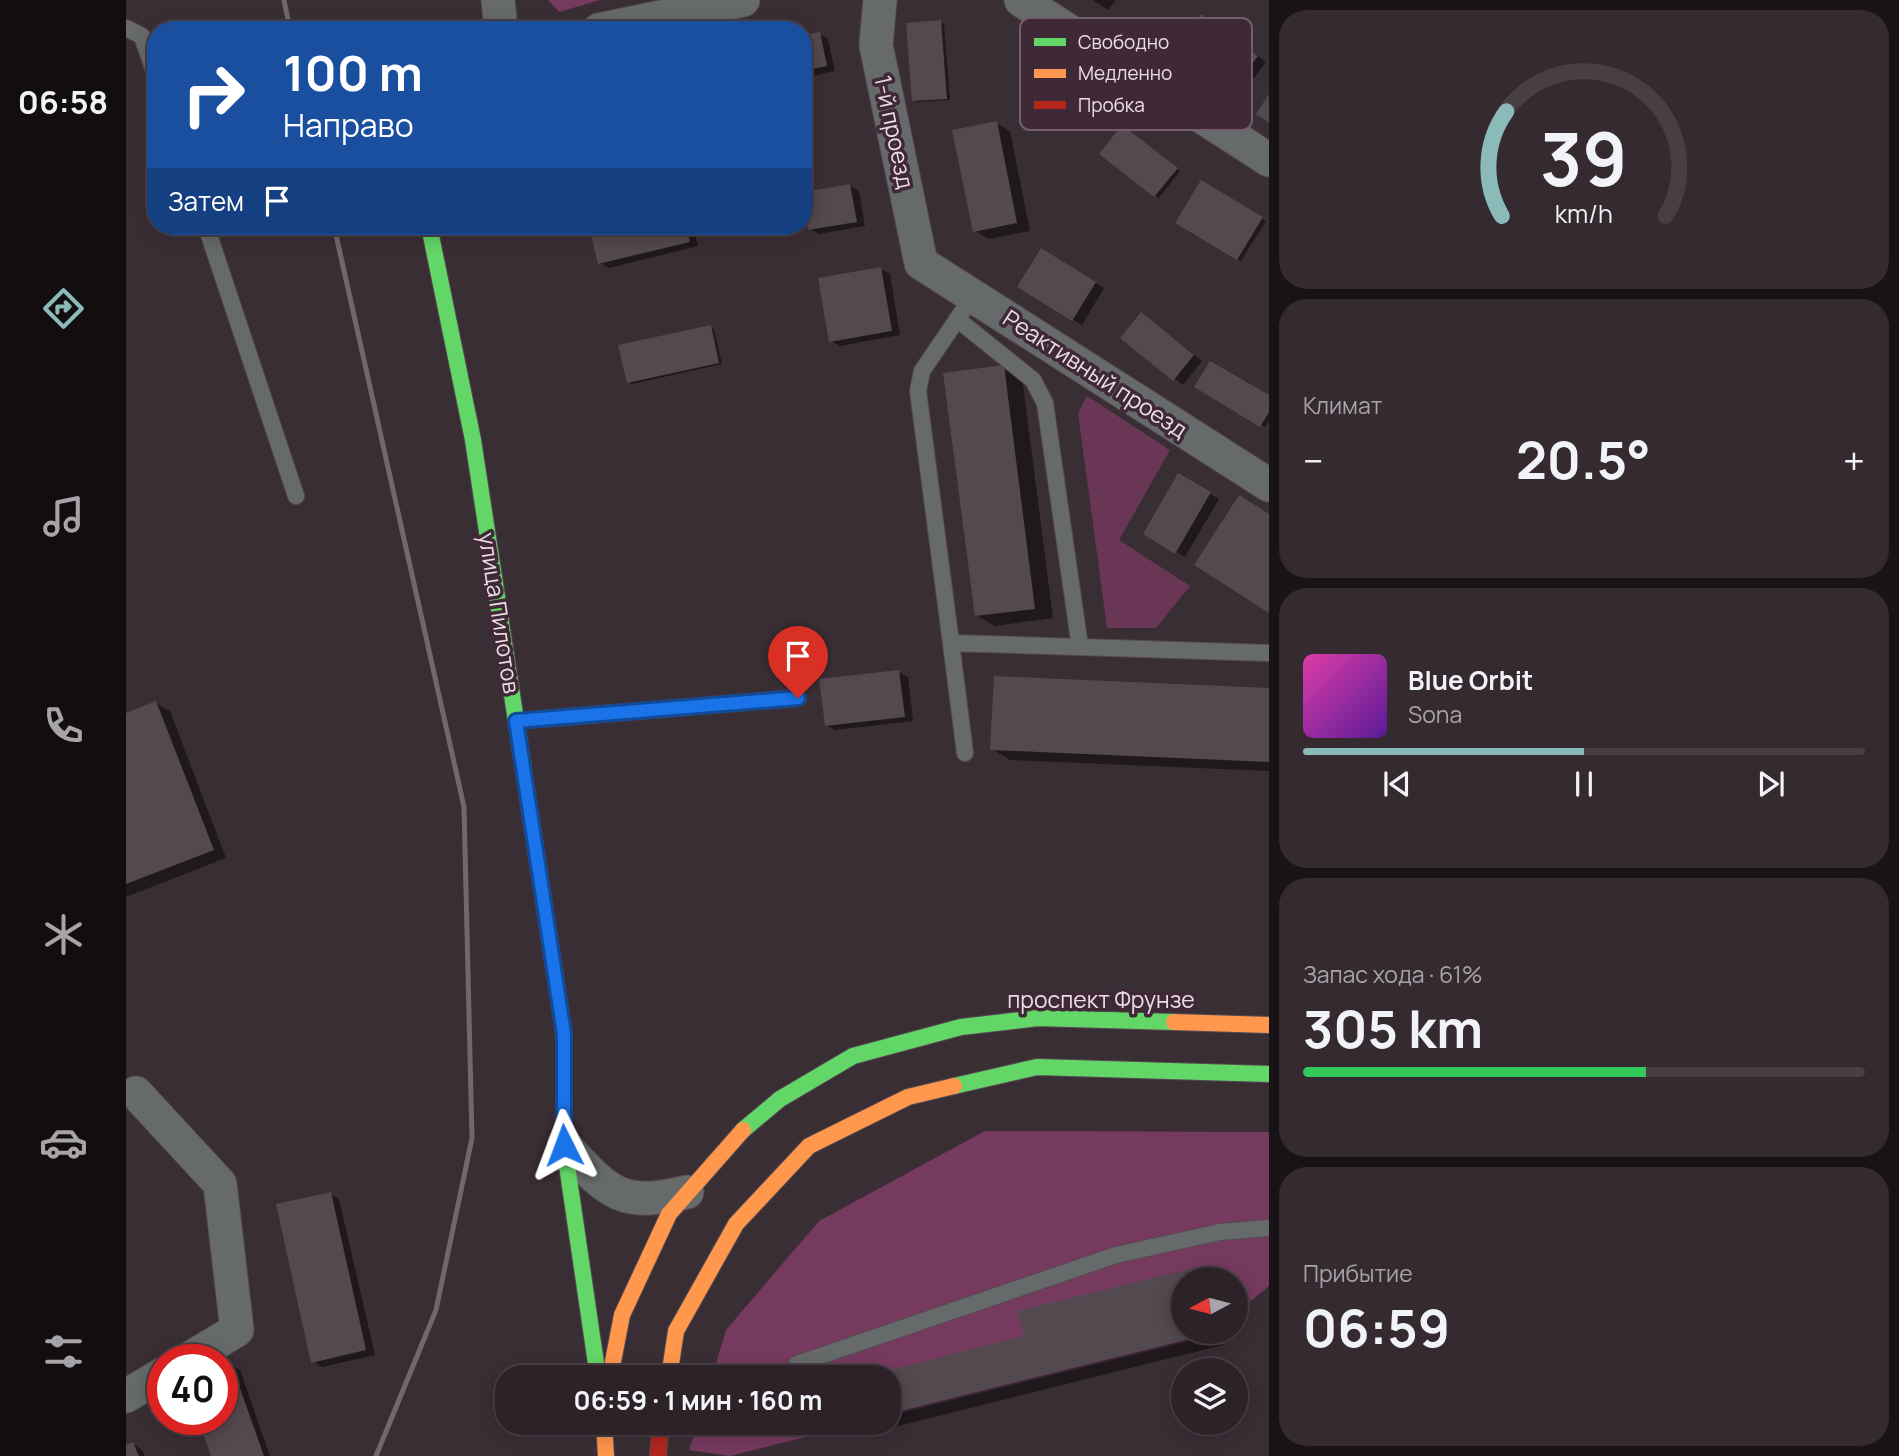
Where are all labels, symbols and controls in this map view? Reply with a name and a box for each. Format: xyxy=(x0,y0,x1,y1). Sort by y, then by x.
legend xyxy=(1020,18,1252,130)
text: Свободно xyxy=(1078,29,1169,55)
text: 100 m xyxy=(283,39,423,106)
icon: right xyxy=(168,49,259,140)
text: Медленно xyxy=(1078,60,1172,86)
street label: 1-й проезд xyxy=(867,72,923,192)
text: 06:58 xyxy=(18,80,108,124)
text: Пробка xyxy=(1078,92,1145,118)
text: Направо xyxy=(283,103,414,147)
text: 39 xyxy=(1540,108,1628,208)
icon: arrive xyxy=(258,182,296,220)
text: Затем xyxy=(168,183,244,219)
text: km/h xyxy=(1555,195,1613,230)
icon: directions xyxy=(39,284,88,333)
street label: Реактивный проезд xyxy=(997,302,1194,445)
text: Климат xyxy=(1303,389,1382,421)
text: 20.5° xyxy=(1516,424,1651,495)
text: − xyxy=(1303,434,1324,486)
text: + xyxy=(1843,434,1865,486)
icon: music xyxy=(39,492,88,541)
street label: улица Пилотов xyxy=(471,530,528,696)
pin xyxy=(768,626,828,698)
icon: arrive xyxy=(779,637,817,675)
text: Blue Orbit xyxy=(1408,662,1533,698)
text: Sona xyxy=(1408,698,1462,730)
icon: phone xyxy=(39,701,88,750)
icon: previous xyxy=(1378,765,1416,803)
icon: pause xyxy=(1565,765,1603,803)
icon: next xyxy=(1752,765,1790,803)
icon: climate xyxy=(39,910,88,959)
text: Запас хода · 61% xyxy=(1303,958,1483,990)
street label: проспект Фрунзе xyxy=(1007,983,1195,1015)
text: 305 km xyxy=(1303,993,1483,1064)
position arrow xyxy=(527,1108,601,1182)
icon: car xyxy=(39,1118,88,1167)
text: Прибытие xyxy=(1303,1257,1413,1289)
north arrow xyxy=(1171,1267,1248,1344)
map controls xyxy=(1171,1267,1248,1435)
text: 06:59 xyxy=(1303,1292,1450,1363)
icon: filters xyxy=(39,1327,88,1376)
speed limit sign: 40 xyxy=(147,1344,238,1435)
button: layers xyxy=(1171,1358,1248,1435)
text: 06:59 · 1 мин · 160 m xyxy=(574,1382,822,1418)

